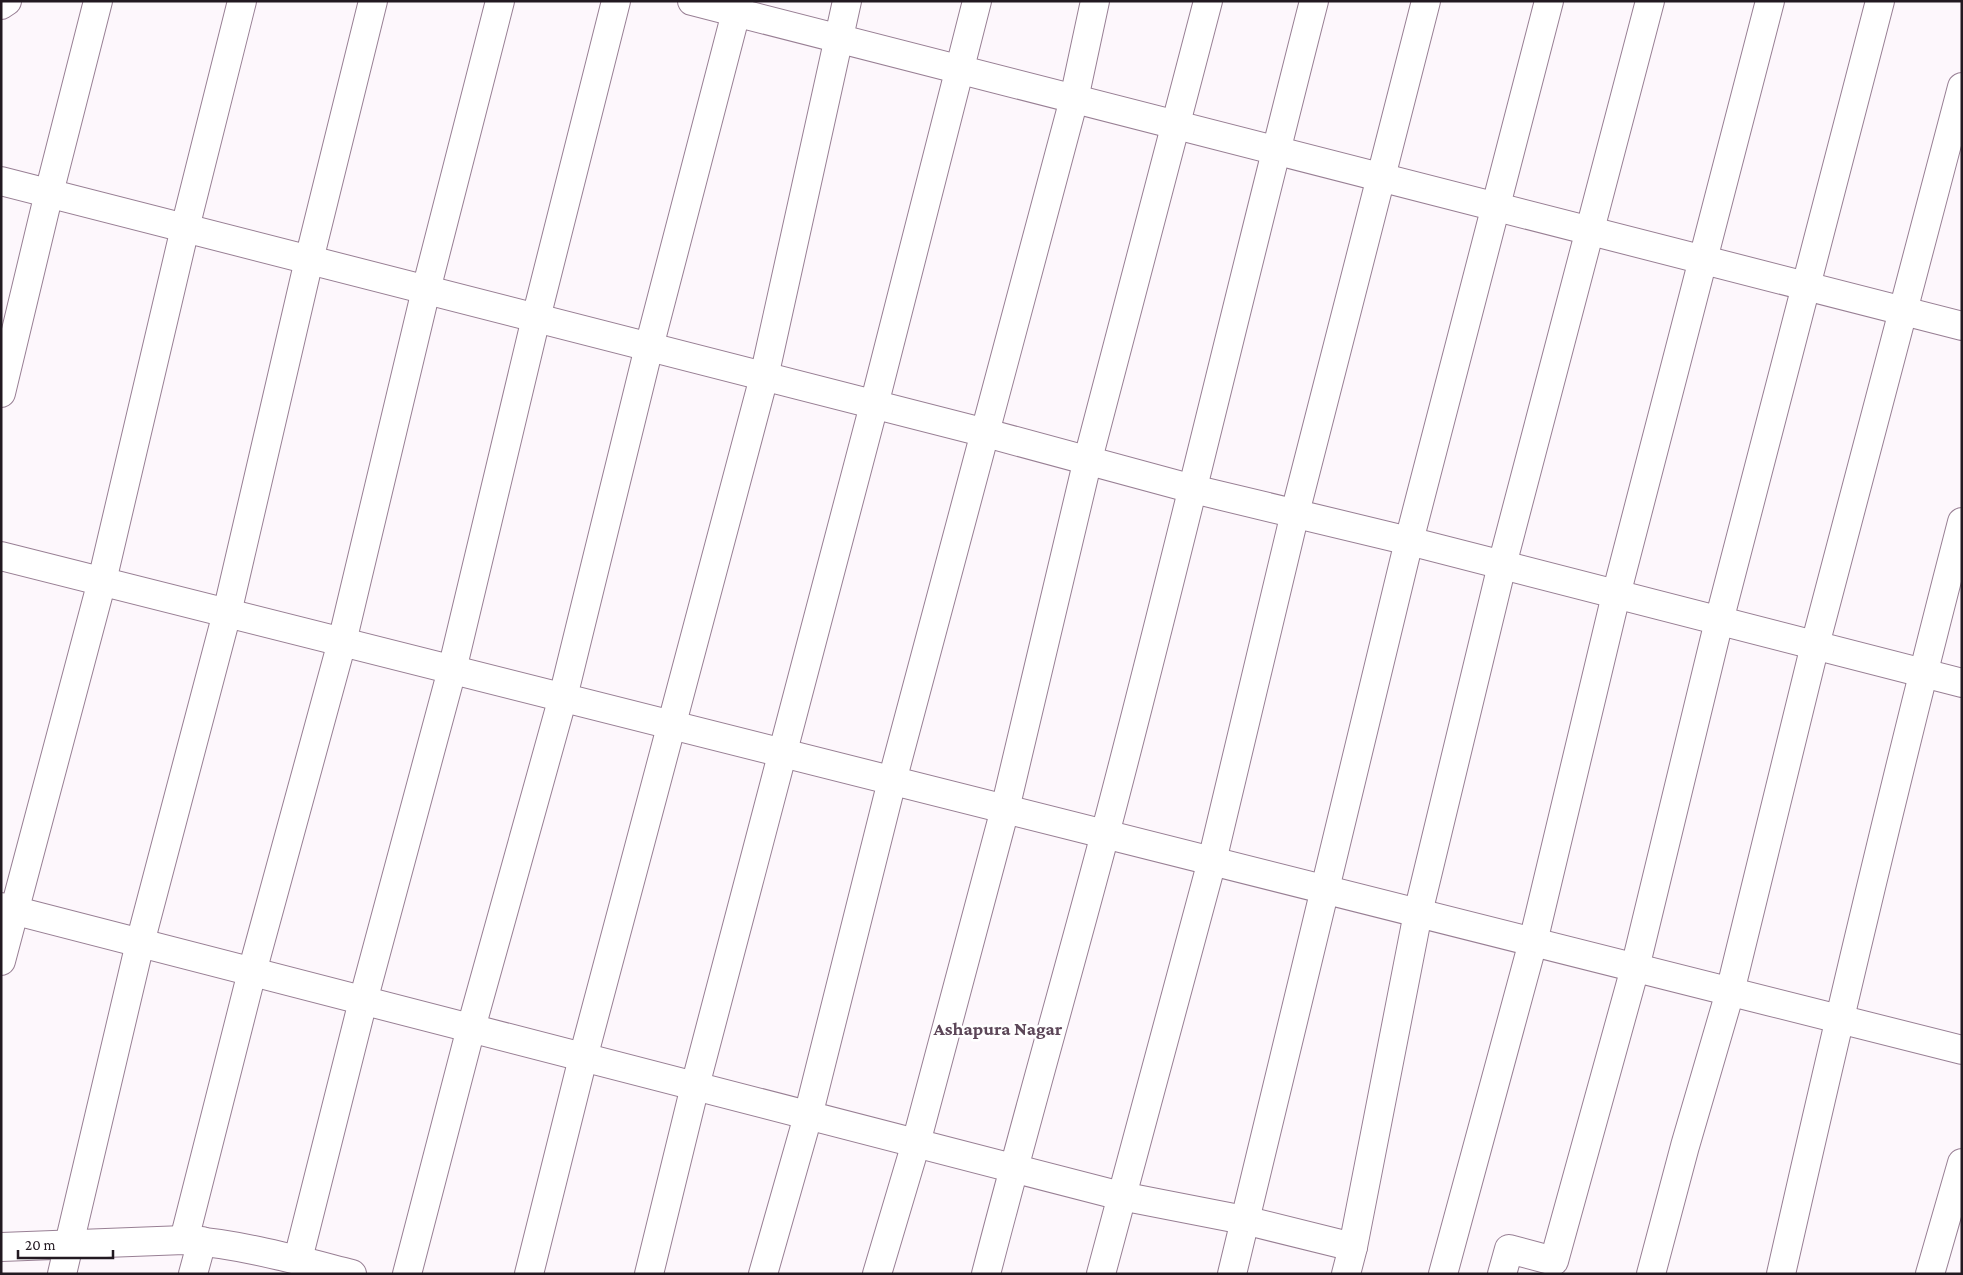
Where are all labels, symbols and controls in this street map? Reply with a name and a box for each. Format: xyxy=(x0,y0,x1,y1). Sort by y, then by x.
district label: Ashapura Nagar xyxy=(933,1018,1063,1039)
scale bar xyxy=(18,1228,112,1260)
text: 20 m xyxy=(25,1237,56,1253)

